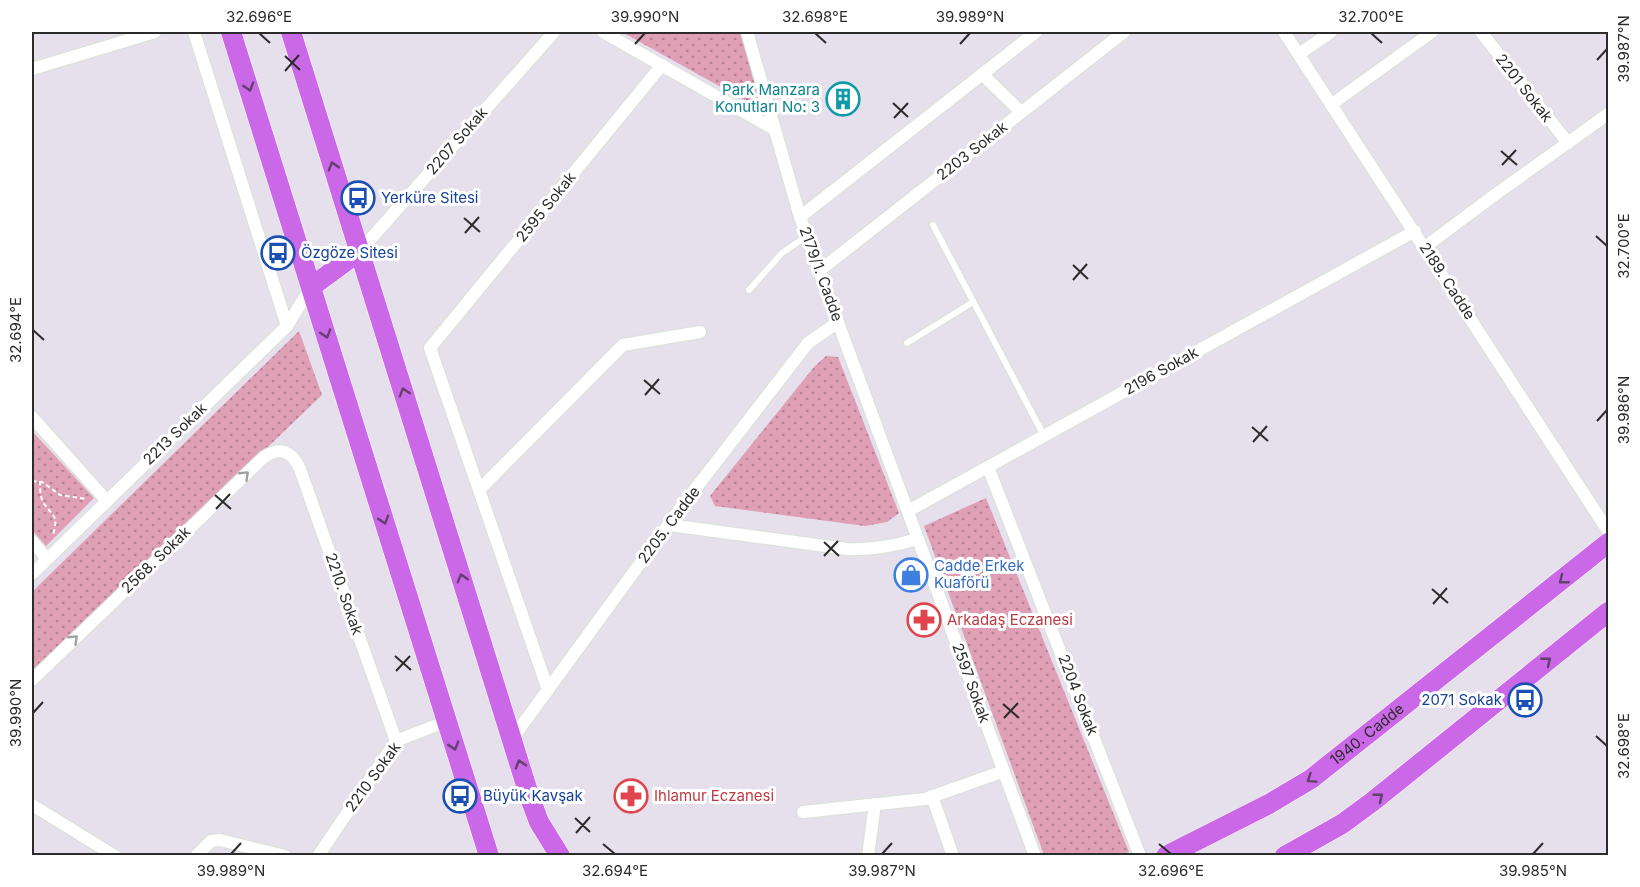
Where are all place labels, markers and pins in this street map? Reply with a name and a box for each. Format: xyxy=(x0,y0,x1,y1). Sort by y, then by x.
place label: Park Manzara Konutları No: 3 xyxy=(715,80,820,116)
building icon: Park Manzara Konutları No: 3 xyxy=(825,81,861,117)
bus stop icon: Yerküre Sitesi xyxy=(340,180,376,216)
place label: Yerküre Sitesi xyxy=(381,188,478,207)
bus stop icon: Özgöze Sitesi xyxy=(260,235,296,271)
place label: Özgöze Sitesi xyxy=(301,243,398,262)
place label: Cadde Erkek Kuaförü xyxy=(934,556,1025,592)
shop icon: Cadde Erkek Kuaförü xyxy=(893,557,929,593)
pharmacy icon: Arkadaş Eczanesi xyxy=(906,602,942,638)
place label: Arkadaş Eczanesi xyxy=(947,610,1073,629)
bus stop icon: 2071 Sokak xyxy=(1507,682,1543,718)
place label: 2071 Sokak xyxy=(1421,690,1503,709)
bus stop icon: Büyük Kavşak xyxy=(442,778,478,814)
pharmacy icon: Ihlamur Eczanesi xyxy=(613,778,649,814)
place label: Büyük Kavşak xyxy=(483,786,583,805)
place label: Ihlamur Eczanesi xyxy=(654,786,774,805)

